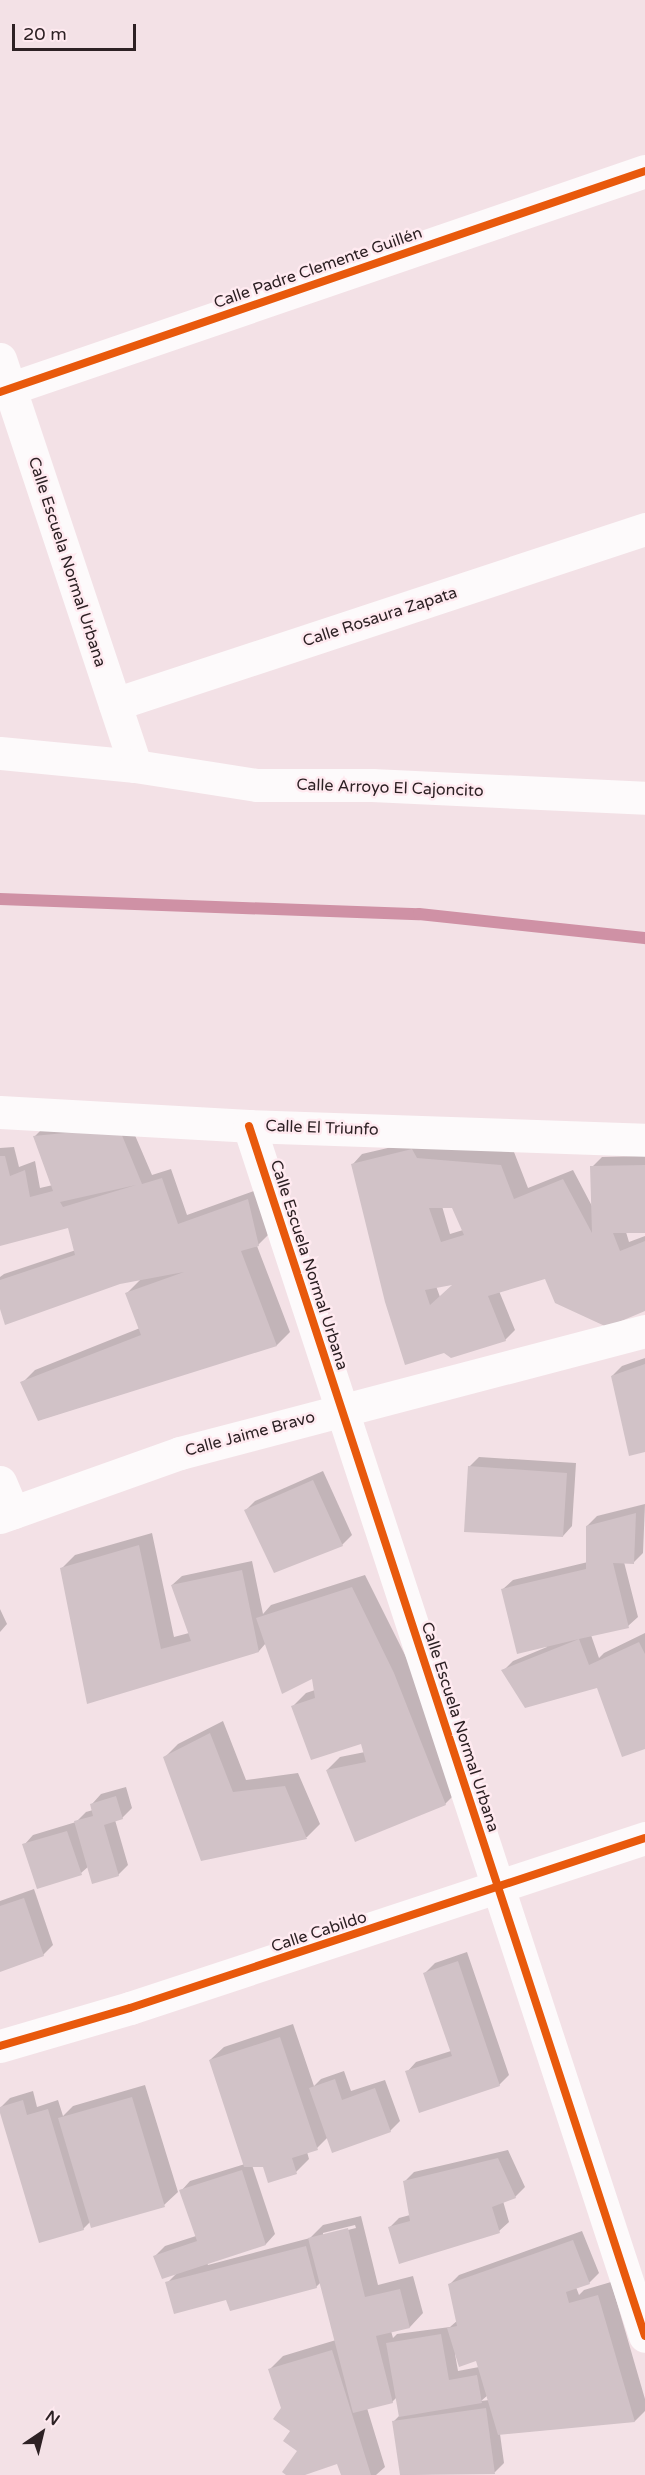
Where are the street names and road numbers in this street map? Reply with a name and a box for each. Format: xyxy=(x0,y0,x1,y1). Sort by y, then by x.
street label: Calle Padre Clemente Guillén xyxy=(211,223,425,313)
street label: Calle Escuela Normal Urbana xyxy=(24,455,110,669)
street label: Calle Rosaura Zapata xyxy=(300,583,460,651)
street label: Calle Arroyo El Cajoncito xyxy=(296,775,484,801)
street label: Calle El Triunfo xyxy=(265,1116,379,1140)
street label: Calle Escuela Normal Urbana xyxy=(266,1158,352,1372)
street label: Calle Jaime Bravo xyxy=(183,1407,317,1461)
street label: Calle Escuela Normal Urbana xyxy=(417,1620,503,1834)
street label: Calle Cabildo xyxy=(269,1908,369,1956)

